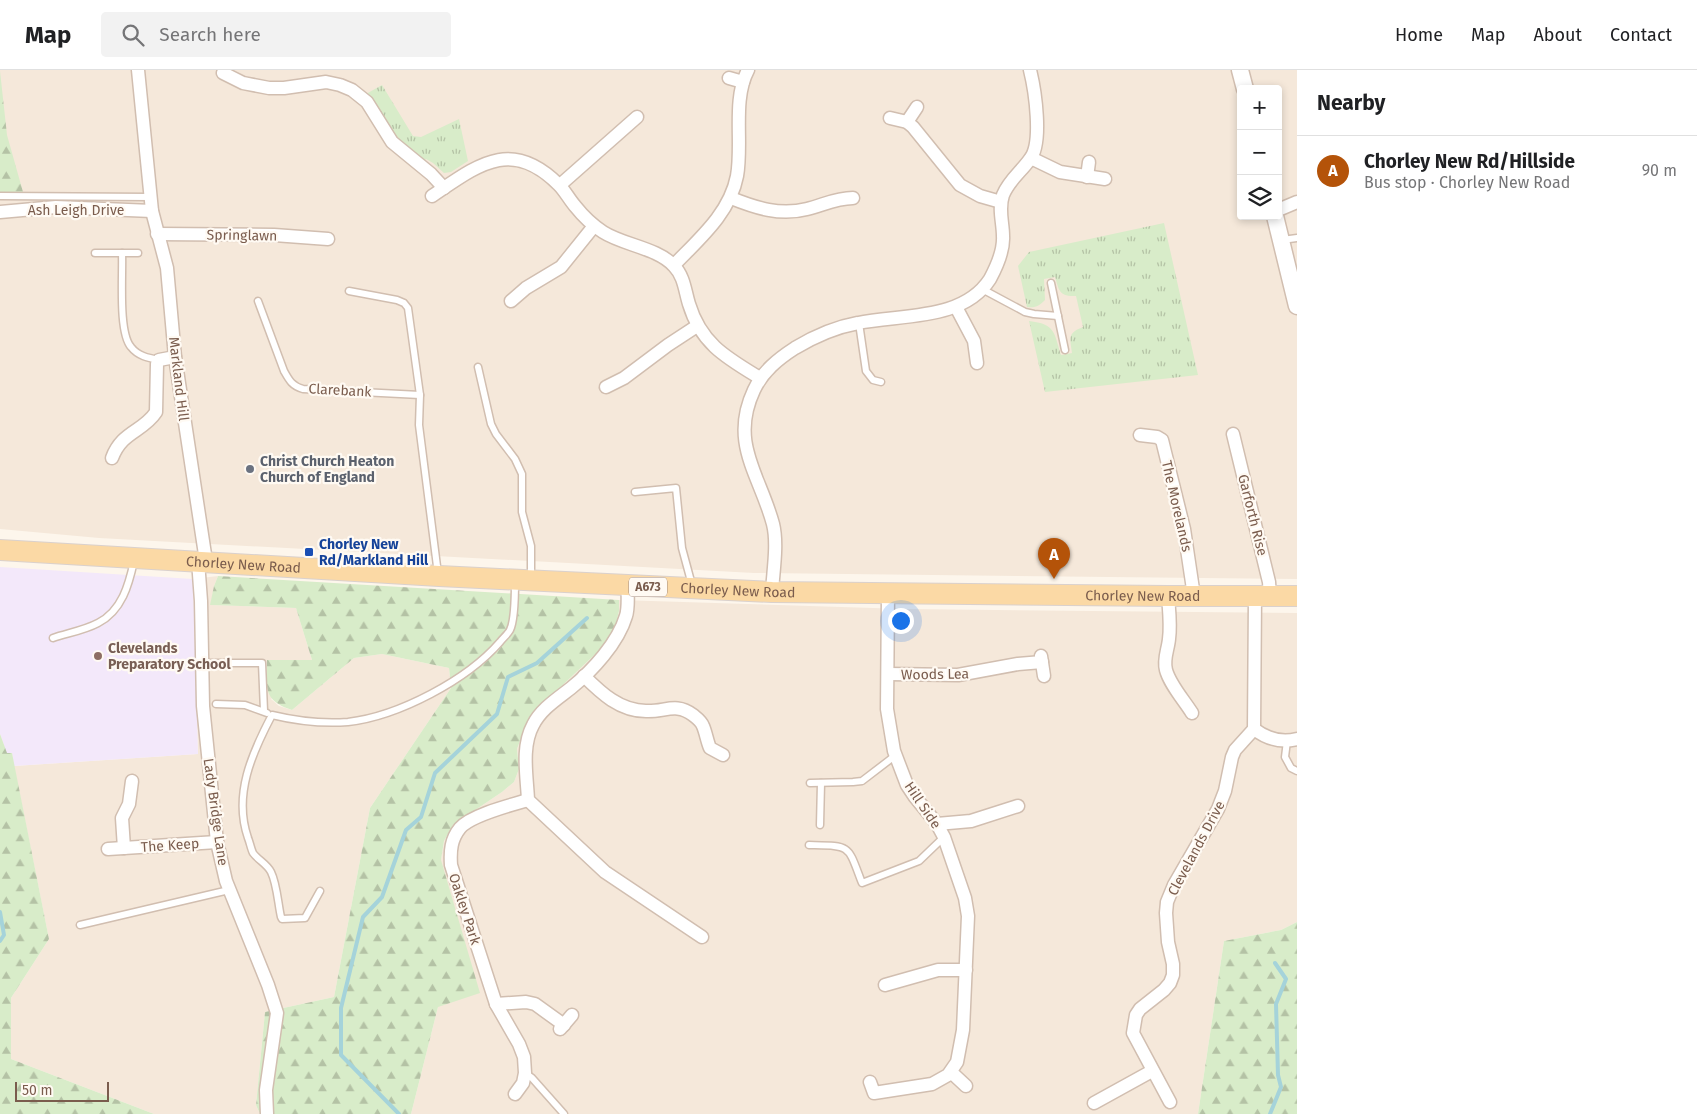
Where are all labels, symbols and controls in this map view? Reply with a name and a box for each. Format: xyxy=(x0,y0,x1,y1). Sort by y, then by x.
search box xyxy=(101,12,451,57)
text: Map xyxy=(25,21,71,49)
icon: search xyxy=(119,21,147,49)
text: Search here xyxy=(159,23,261,46)
text: Home xyxy=(1395,24,1443,46)
text: Map xyxy=(1471,24,1505,46)
text: About xyxy=(1533,24,1582,46)
text: Contact xyxy=(1610,24,1672,46)
map controls xyxy=(1237,85,1282,220)
button: + xyxy=(1237,85,1282,130)
text: Nearby xyxy=(1317,90,1385,116)
button: − xyxy=(1237,130,1282,175)
text: Chorley New Rd/Hillside xyxy=(1364,150,1575,173)
text: A xyxy=(1328,161,1338,180)
text: 90 m xyxy=(1642,161,1677,180)
text: Bus stop · Chorley New Road xyxy=(1364,173,1570,192)
button: layers xyxy=(1237,175,1282,220)
street label: Ash Leigh Drive xyxy=(28,202,124,219)
street label: Springlawn xyxy=(207,226,277,245)
street label: Markland Hill xyxy=(165,336,192,422)
street label: Clarebank xyxy=(308,380,373,401)
place label: Christ Church Heaton Church of England xyxy=(260,453,394,486)
street label: The Morelands xyxy=(1158,459,1195,554)
marker: Christ Church Heaton Church of England xyxy=(244,463,256,475)
street label: Garforth Rise xyxy=(1234,473,1271,558)
place label: Chorley New Rd/Markland Hill xyxy=(319,536,429,569)
pin: A xyxy=(1038,538,1070,579)
marker: Chorley New Rd/Markland Hill xyxy=(303,546,315,558)
street label: Chorley New Road xyxy=(186,553,301,577)
road number: A673 xyxy=(629,578,667,596)
street label: Chorley New Road xyxy=(680,580,795,601)
street label: Chorley New Road xyxy=(1085,587,1200,605)
your location xyxy=(888,608,914,634)
place label: Clevelands Preparatory School xyxy=(108,640,231,673)
marker: Clevelands Preparatory School xyxy=(92,650,104,662)
street label: Woods Lea xyxy=(901,665,969,684)
street label: Lady Bridge Lane xyxy=(200,757,231,867)
street label: Hill Side xyxy=(901,779,944,832)
street label: Clevelands Drive xyxy=(1164,798,1229,899)
street label: The Keep xyxy=(140,835,200,856)
street label: Oakley Park xyxy=(445,871,484,948)
scale bar xyxy=(15,1079,109,1102)
text: 50 m xyxy=(22,1082,53,1099)

